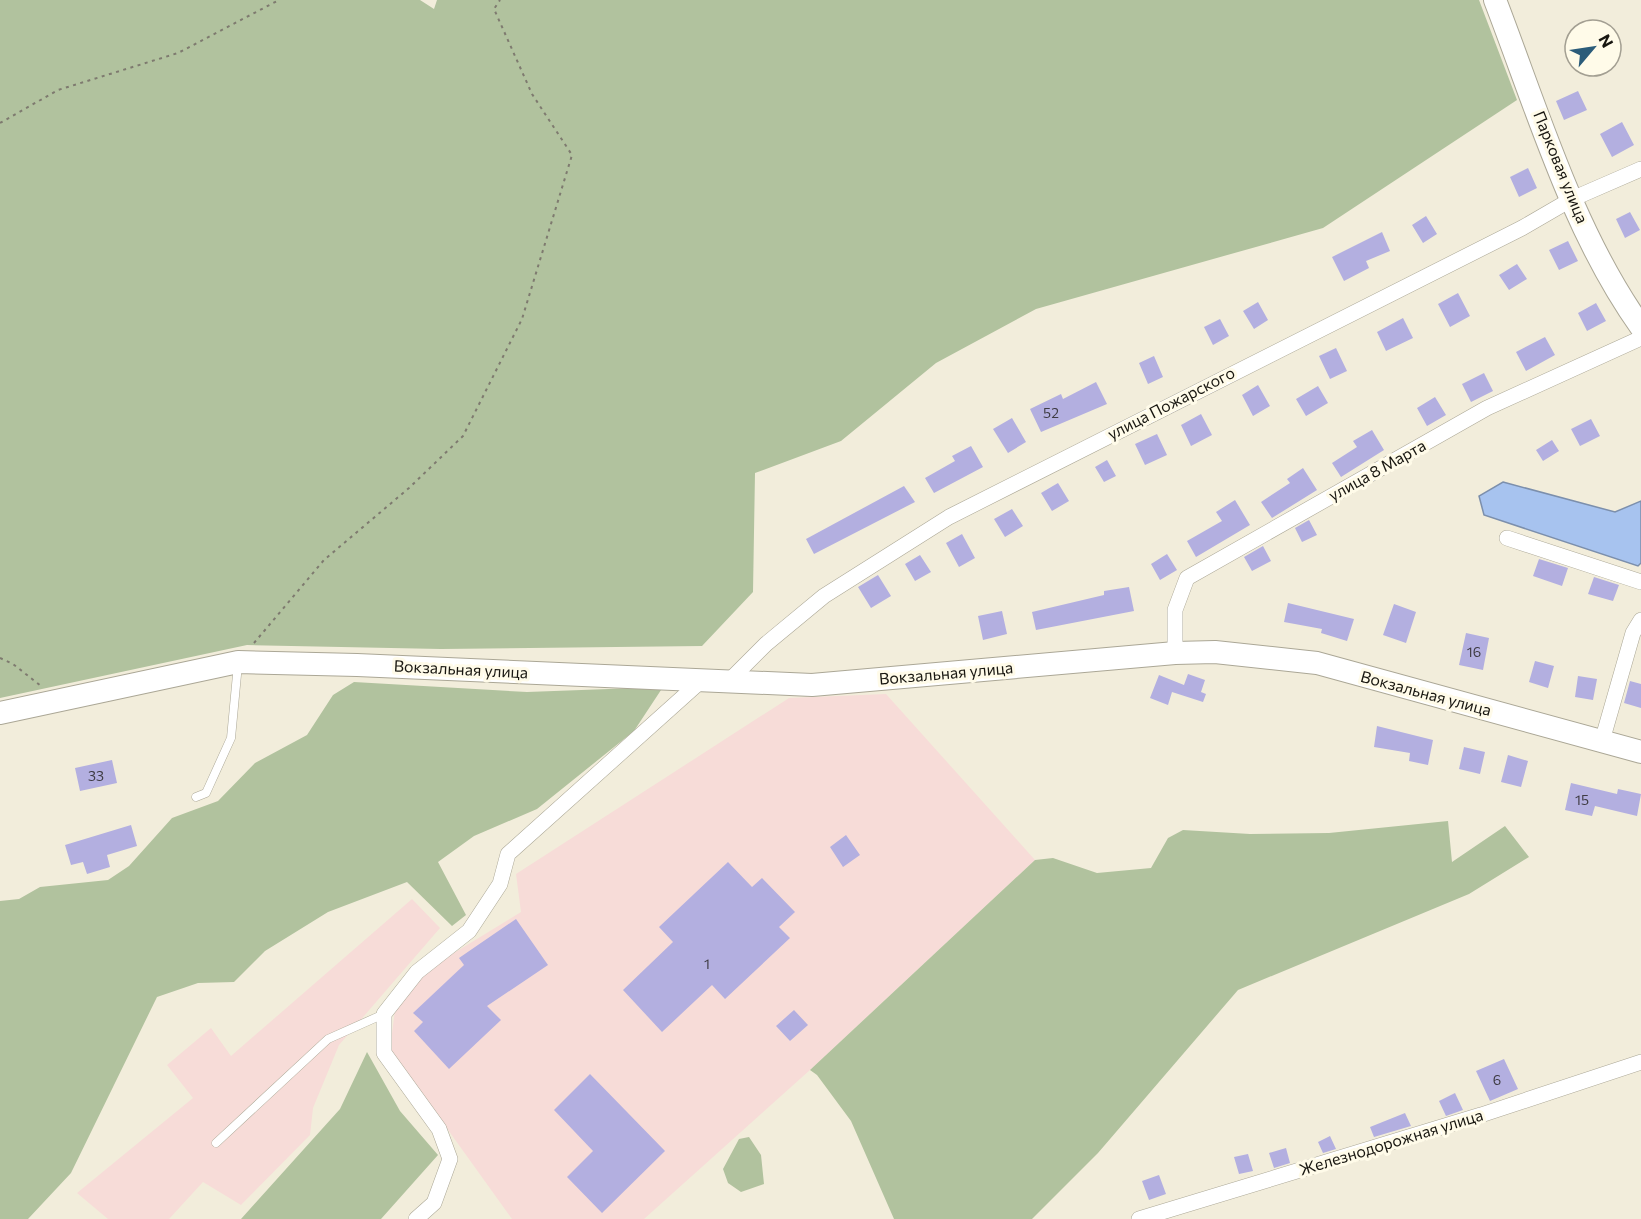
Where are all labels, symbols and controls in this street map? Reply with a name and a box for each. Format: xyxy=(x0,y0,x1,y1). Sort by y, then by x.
north arrow xyxy=(1563,18,1623,78)
text: N xyxy=(1595,31,1618,50)
street label: Парковая улица xyxy=(1530,108,1593,226)
street label: улица Пожарского xyxy=(1104,362,1238,443)
house number: 52 xyxy=(1043,404,1059,421)
street label: улица 8 Марта xyxy=(1325,435,1429,504)
house number: 16 xyxy=(1467,643,1481,660)
street label: Вокзальная улица xyxy=(393,655,529,682)
street label: Вокзальная улица xyxy=(878,657,1014,688)
street label: Вокзальная улица xyxy=(1359,666,1494,719)
house number: 33 xyxy=(88,767,104,784)
house number: 15 xyxy=(1575,791,1589,808)
house number: 1 xyxy=(704,955,710,972)
house number: 6 xyxy=(1493,1071,1501,1088)
street label: Железнодорожная улица xyxy=(1297,1104,1485,1179)

